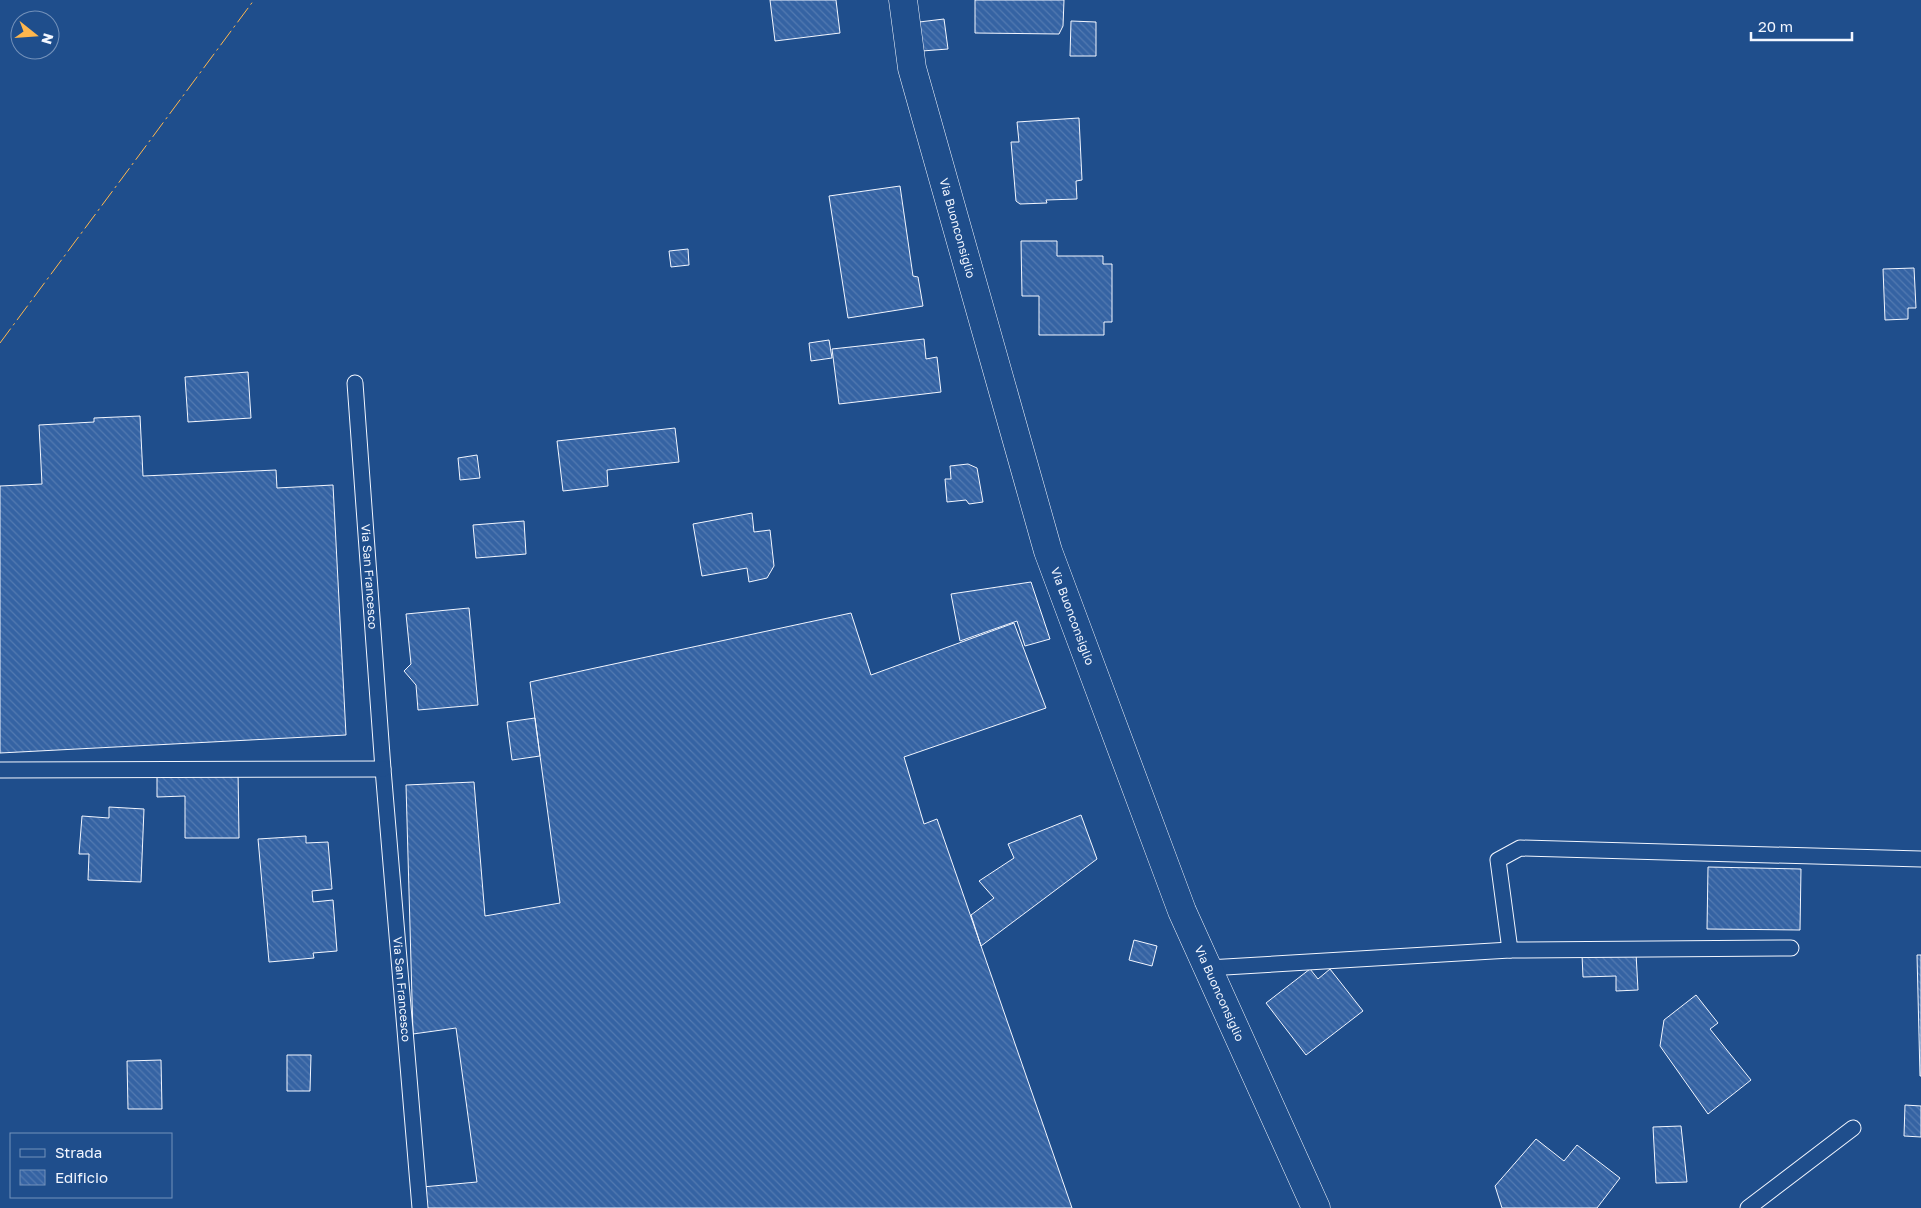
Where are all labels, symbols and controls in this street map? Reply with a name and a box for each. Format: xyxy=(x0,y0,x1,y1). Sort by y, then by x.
north arrow xyxy=(10,10,60,60)
scale bar xyxy=(1751,10,1852,42)
text: 20 m xyxy=(1758,17,1793,35)
text: N xyxy=(38,31,58,47)
street label: Via Buonconsiglio xyxy=(936,176,979,280)
street label: Via San Francesco xyxy=(358,523,381,630)
street label: Via Buonconsiglio xyxy=(1048,565,1098,667)
street label: Via San Francesco xyxy=(390,936,414,1042)
street label: Via Buonconsiglio xyxy=(1192,943,1248,1043)
legend xyxy=(10,1133,172,1198)
text: Strada xyxy=(55,1143,102,1161)
text: Edificio xyxy=(55,1168,108,1186)

